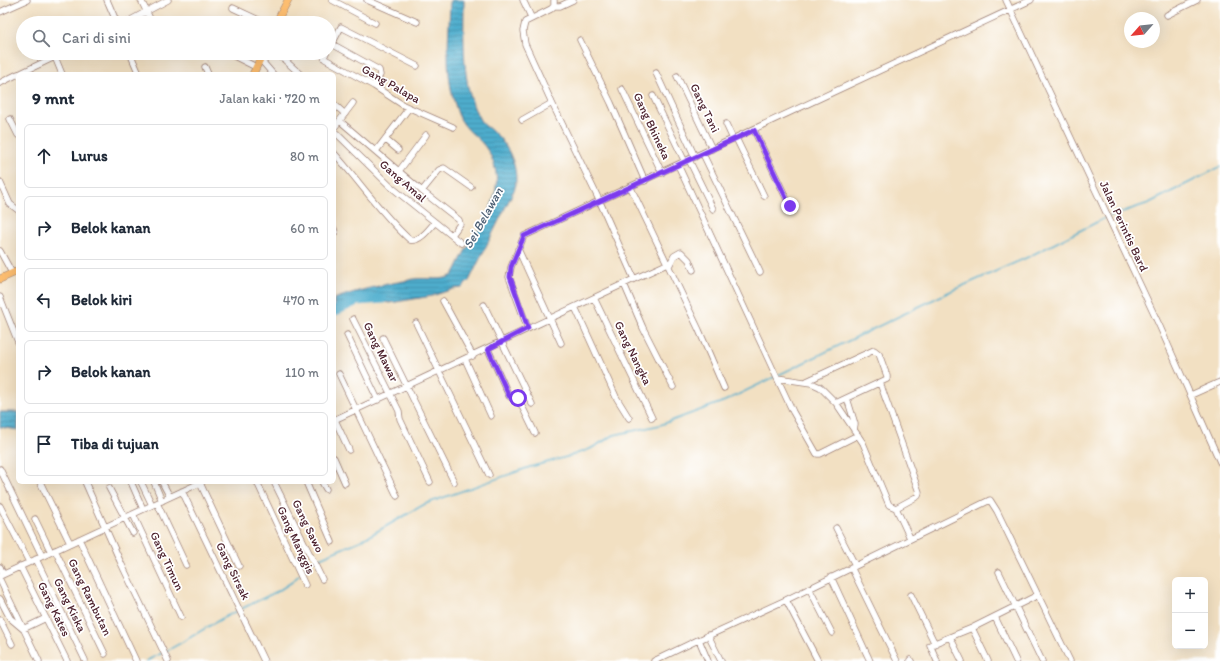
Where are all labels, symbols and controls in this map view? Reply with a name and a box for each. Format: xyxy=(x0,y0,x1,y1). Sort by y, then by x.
north arrow xyxy=(1124,12,1160,48)
search box xyxy=(16,16,336,60)
icon: search xyxy=(30,27,52,49)
text: Cari di sini xyxy=(62,29,131,47)
street label: Gang Palapa xyxy=(359,62,423,107)
street label: Gang Tani xyxy=(687,81,723,135)
text: 9 mnt xyxy=(32,88,74,108)
street label: Gang Bhineka xyxy=(630,90,674,162)
text: Jalan kaki · 720 m xyxy=(220,91,320,106)
icon: ahead xyxy=(33,145,55,167)
text: Lurus xyxy=(71,147,108,165)
text: 80 m xyxy=(290,149,319,164)
street label: Gang Amal xyxy=(377,157,430,205)
street label: Jalan Perintis Bard xyxy=(1097,178,1151,274)
water label: Sei Belawan xyxy=(460,184,506,251)
route end xyxy=(781,197,799,215)
icon: right xyxy=(33,217,55,239)
text: Belok kanan xyxy=(71,219,151,237)
text: 60 m xyxy=(290,221,319,236)
icon: left xyxy=(33,289,55,311)
text: Belok kiri xyxy=(71,291,132,309)
text: 470 m xyxy=(283,293,319,308)
street label: Gang Nangka xyxy=(611,319,655,388)
street label: Gang Mawar xyxy=(360,320,402,384)
icon: right xyxy=(33,361,55,383)
text: Belok kanan xyxy=(71,363,151,381)
text: 110 m xyxy=(285,365,319,380)
route start xyxy=(509,389,527,407)
icon: arrive xyxy=(33,433,55,455)
text: Tiba di tujuan xyxy=(71,435,159,453)
street label: Gang Sawo xyxy=(289,497,327,555)
street label: Gang Manggis xyxy=(274,504,318,576)
street label: Gang Timun xyxy=(147,529,187,593)
street label: Gang Sirsak xyxy=(213,540,253,602)
street label: Gang Rambutan xyxy=(65,556,115,638)
street label: Gang Kiska xyxy=(51,576,89,635)
map controls xyxy=(1172,577,1208,649)
button: + xyxy=(1172,577,1208,613)
street label: Gang Kates xyxy=(35,579,73,639)
button: − xyxy=(1172,613,1208,649)

